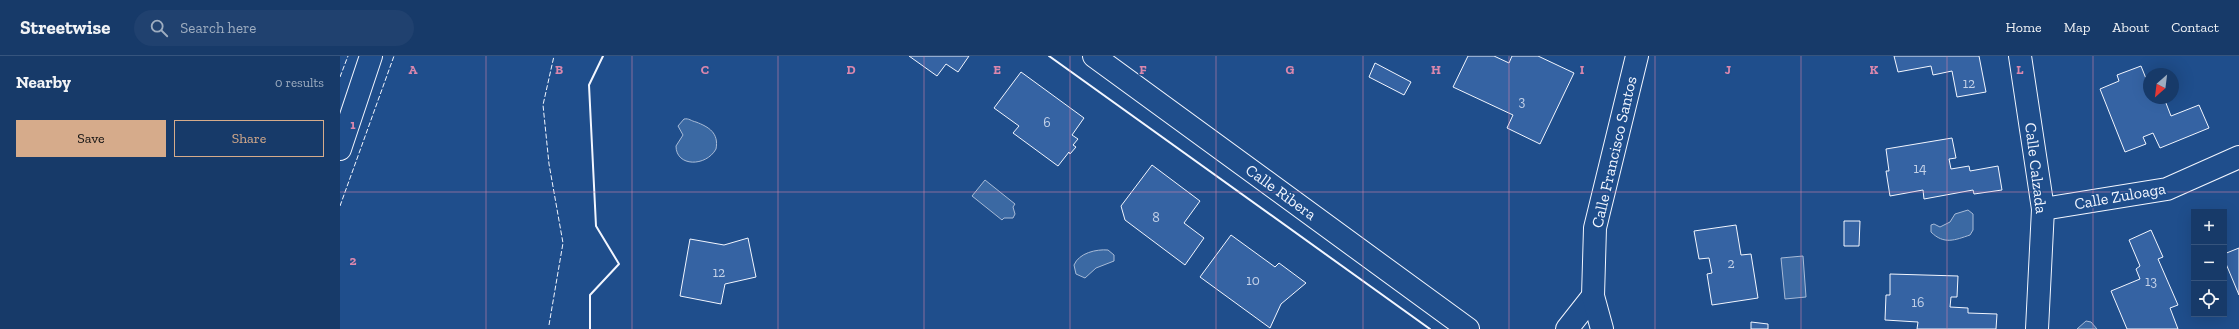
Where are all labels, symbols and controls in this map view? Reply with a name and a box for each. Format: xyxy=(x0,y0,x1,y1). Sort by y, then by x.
search box xyxy=(134,10,414,46)
text: Streetwise xyxy=(20,16,110,39)
icon: search xyxy=(148,17,170,39)
text: Search here xyxy=(180,19,256,37)
text: Home xyxy=(2006,19,2042,36)
text: Map xyxy=(2064,19,2090,36)
text: About xyxy=(2112,19,2149,36)
text: Contact xyxy=(2171,19,2219,36)
text: A xyxy=(409,62,418,77)
text: B xyxy=(555,62,563,77)
text: C xyxy=(701,62,709,77)
text: D xyxy=(846,62,856,77)
text: E xyxy=(993,62,1001,77)
text: F xyxy=(1139,62,1147,77)
text: G xyxy=(1286,62,1295,77)
text: H xyxy=(1431,62,1441,77)
text: I xyxy=(1580,62,1585,77)
text: J xyxy=(1725,62,1731,77)
text: K xyxy=(1870,62,1879,77)
text: L xyxy=(2016,62,2024,77)
north arrow xyxy=(2143,68,2179,104)
text: Nearby xyxy=(16,72,71,92)
street label: Calle Francisco Santos xyxy=(1587,74,1641,230)
text: 0 results xyxy=(275,75,324,90)
house number: 12 xyxy=(1963,75,1975,92)
house number: 3 xyxy=(1519,93,1526,110)
house number: 6 xyxy=(1043,114,1051,131)
text: 1 xyxy=(350,117,356,132)
button: Save xyxy=(16,120,166,157)
button: Share xyxy=(174,120,324,157)
street label: Calle Calzada xyxy=(2021,121,2051,215)
street label: Calle Ribera xyxy=(1242,160,1320,224)
house number: 14 xyxy=(1914,160,1927,177)
street label: Calle Zuloaga xyxy=(2073,179,2167,213)
house number: 8 xyxy=(1152,209,1160,226)
map controls xyxy=(2191,209,2227,317)
button: + xyxy=(2191,209,2227,245)
button: − xyxy=(2191,245,2227,281)
text: 2 xyxy=(350,253,357,268)
house number: 2 xyxy=(1727,255,1735,272)
house number: 12 xyxy=(713,264,725,281)
house number: 10 xyxy=(1246,272,1260,289)
house number: 13 xyxy=(2145,273,2157,290)
button: locate xyxy=(2191,281,2227,317)
house number: 16 xyxy=(1912,294,1924,311)

